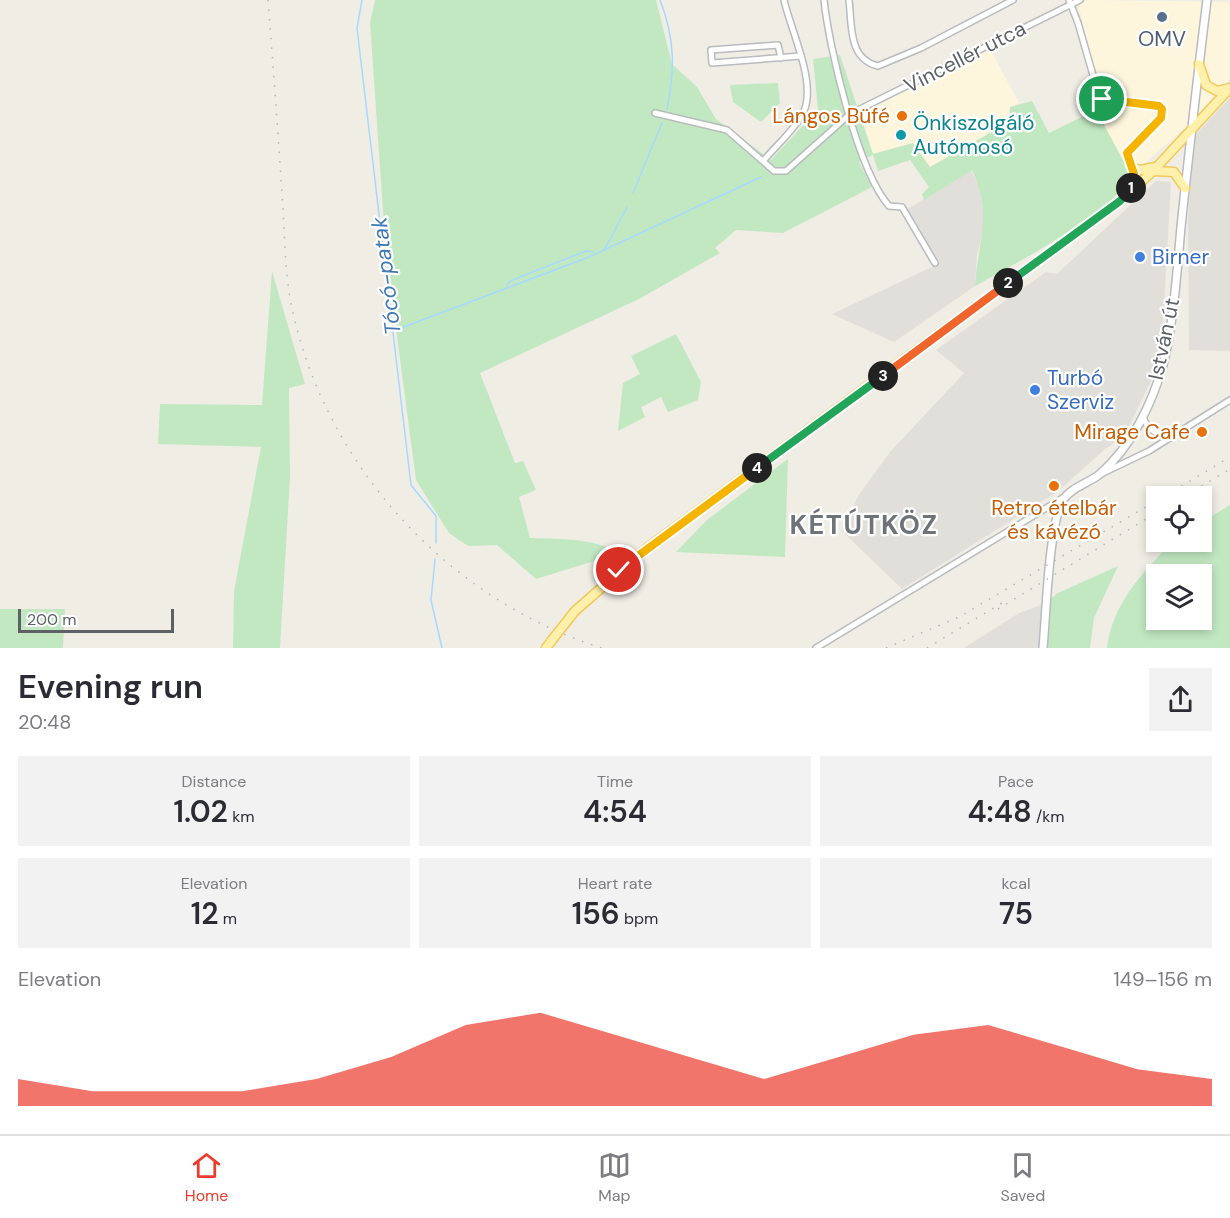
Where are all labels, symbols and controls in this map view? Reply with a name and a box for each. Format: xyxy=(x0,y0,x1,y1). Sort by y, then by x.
marker: OMV xyxy=(1155,10,1169,24)
street label: Vincellér utca xyxy=(899,14,1031,100)
place label: OMV xyxy=(1138,25,1186,53)
pin xyxy=(1076,73,1127,124)
icon: arrive xyxy=(1085,82,1118,115)
place label: Lángos Büfé xyxy=(772,102,890,130)
marker: Lángos Büfé xyxy=(895,109,909,123)
place label: Önkiszolgáló Autómosó xyxy=(913,109,1035,161)
marker: Önkiszolgáló Autómosó xyxy=(894,128,908,142)
pin: 1 xyxy=(1116,173,1146,203)
text: 1 xyxy=(1128,177,1134,198)
water label: Tócó-patak xyxy=(364,214,408,337)
place label: Birner xyxy=(1152,243,1209,271)
marker: Birner xyxy=(1133,250,1147,264)
pin: 2 xyxy=(993,268,1023,298)
text: 2 xyxy=(1003,272,1013,293)
street label: István út xyxy=(1142,295,1186,383)
pin: 3 xyxy=(868,361,898,391)
place label: Turbó Szerviz xyxy=(1047,364,1114,416)
text: 3 xyxy=(878,365,888,386)
marker: Turbó Szerviz xyxy=(1028,383,1042,397)
place label: Mirage Cafe xyxy=(1074,418,1190,446)
marker: Mirage Cafe xyxy=(1195,425,1209,439)
pin: 4 xyxy=(742,453,772,483)
text: 4 xyxy=(752,457,762,478)
marker: Retro ételbár és kávézó xyxy=(1047,479,1061,493)
map controls xyxy=(1146,486,1212,630)
button: locate xyxy=(1146,486,1212,552)
place label: Retro ételbár és kávézó xyxy=(991,494,1117,546)
district label: KÉTÚTKÖZ xyxy=(789,507,939,542)
pin xyxy=(593,544,644,595)
icon: check xyxy=(602,553,635,586)
button: layers xyxy=(1146,564,1212,630)
scale bar xyxy=(18,606,174,634)
text: 200 m xyxy=(27,609,76,630)
text: Evening run xyxy=(18,665,203,708)
button: share xyxy=(1149,668,1212,731)
text: 20:48 xyxy=(18,709,71,735)
text: Distance xyxy=(182,771,246,792)
text: Time xyxy=(597,771,633,792)
text: Pace xyxy=(998,771,1034,792)
text: 1.02 xyxy=(174,792,228,831)
text: 4:54 xyxy=(583,792,647,831)
text: 4:48 xyxy=(967,792,1032,831)
text: km xyxy=(228,806,254,827)
text: /km xyxy=(1032,806,1065,827)
text: Elevation xyxy=(181,873,247,894)
text: Heart rate xyxy=(578,873,652,894)
text: kcal xyxy=(1002,873,1030,894)
text: 12 xyxy=(191,894,219,933)
text: 156 xyxy=(572,894,620,933)
text: 75 xyxy=(999,894,1033,933)
text: m xyxy=(219,908,237,929)
text: bpm xyxy=(620,908,658,929)
text: Elevation xyxy=(18,966,101,992)
text: 149–156 m xyxy=(1114,966,1212,992)
tab: Home xyxy=(185,1149,228,1206)
tab: Map xyxy=(598,1149,631,1206)
tab: Saved xyxy=(1000,1149,1045,1206)

